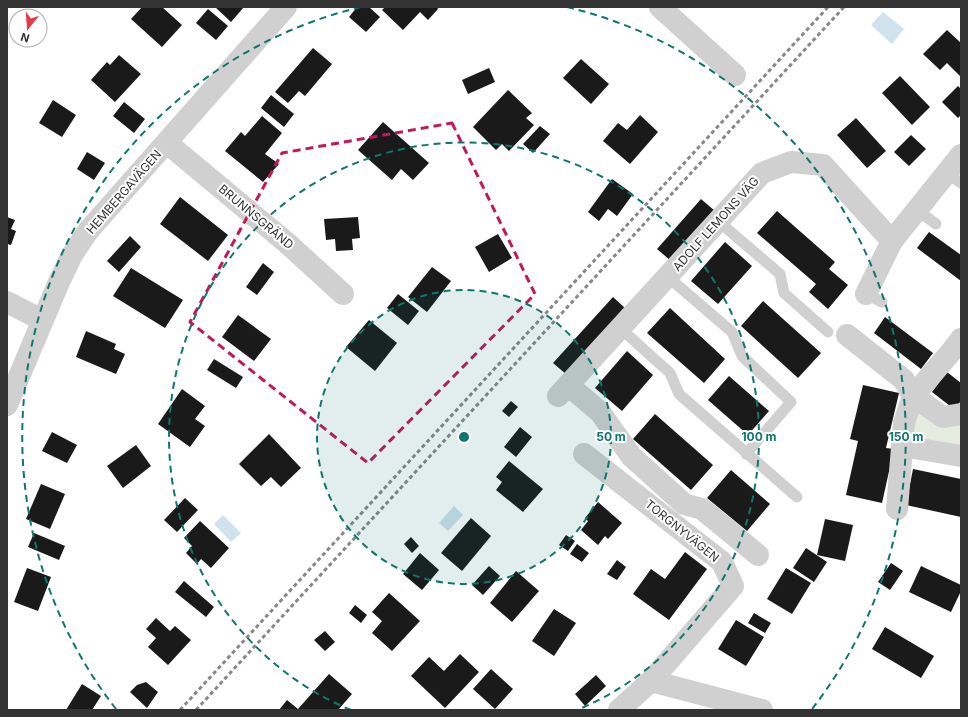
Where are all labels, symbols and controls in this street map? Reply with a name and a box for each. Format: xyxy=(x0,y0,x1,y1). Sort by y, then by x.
north arrow xyxy=(8,8,48,48)
text: N xyxy=(19,30,31,45)
street label: HEMBERGAVÄGEN xyxy=(83,147,164,237)
street label: ADOLF LEMONS VÄG xyxy=(669,173,762,274)
street label: BRUNNSGRÄND xyxy=(216,181,297,252)
text: 50 m xyxy=(596,429,626,444)
text: 100 m xyxy=(741,429,777,444)
text: 150 m xyxy=(889,429,923,444)
centre of rings xyxy=(457,430,471,444)
street label: TORGNYVÄGEN xyxy=(642,496,722,565)

